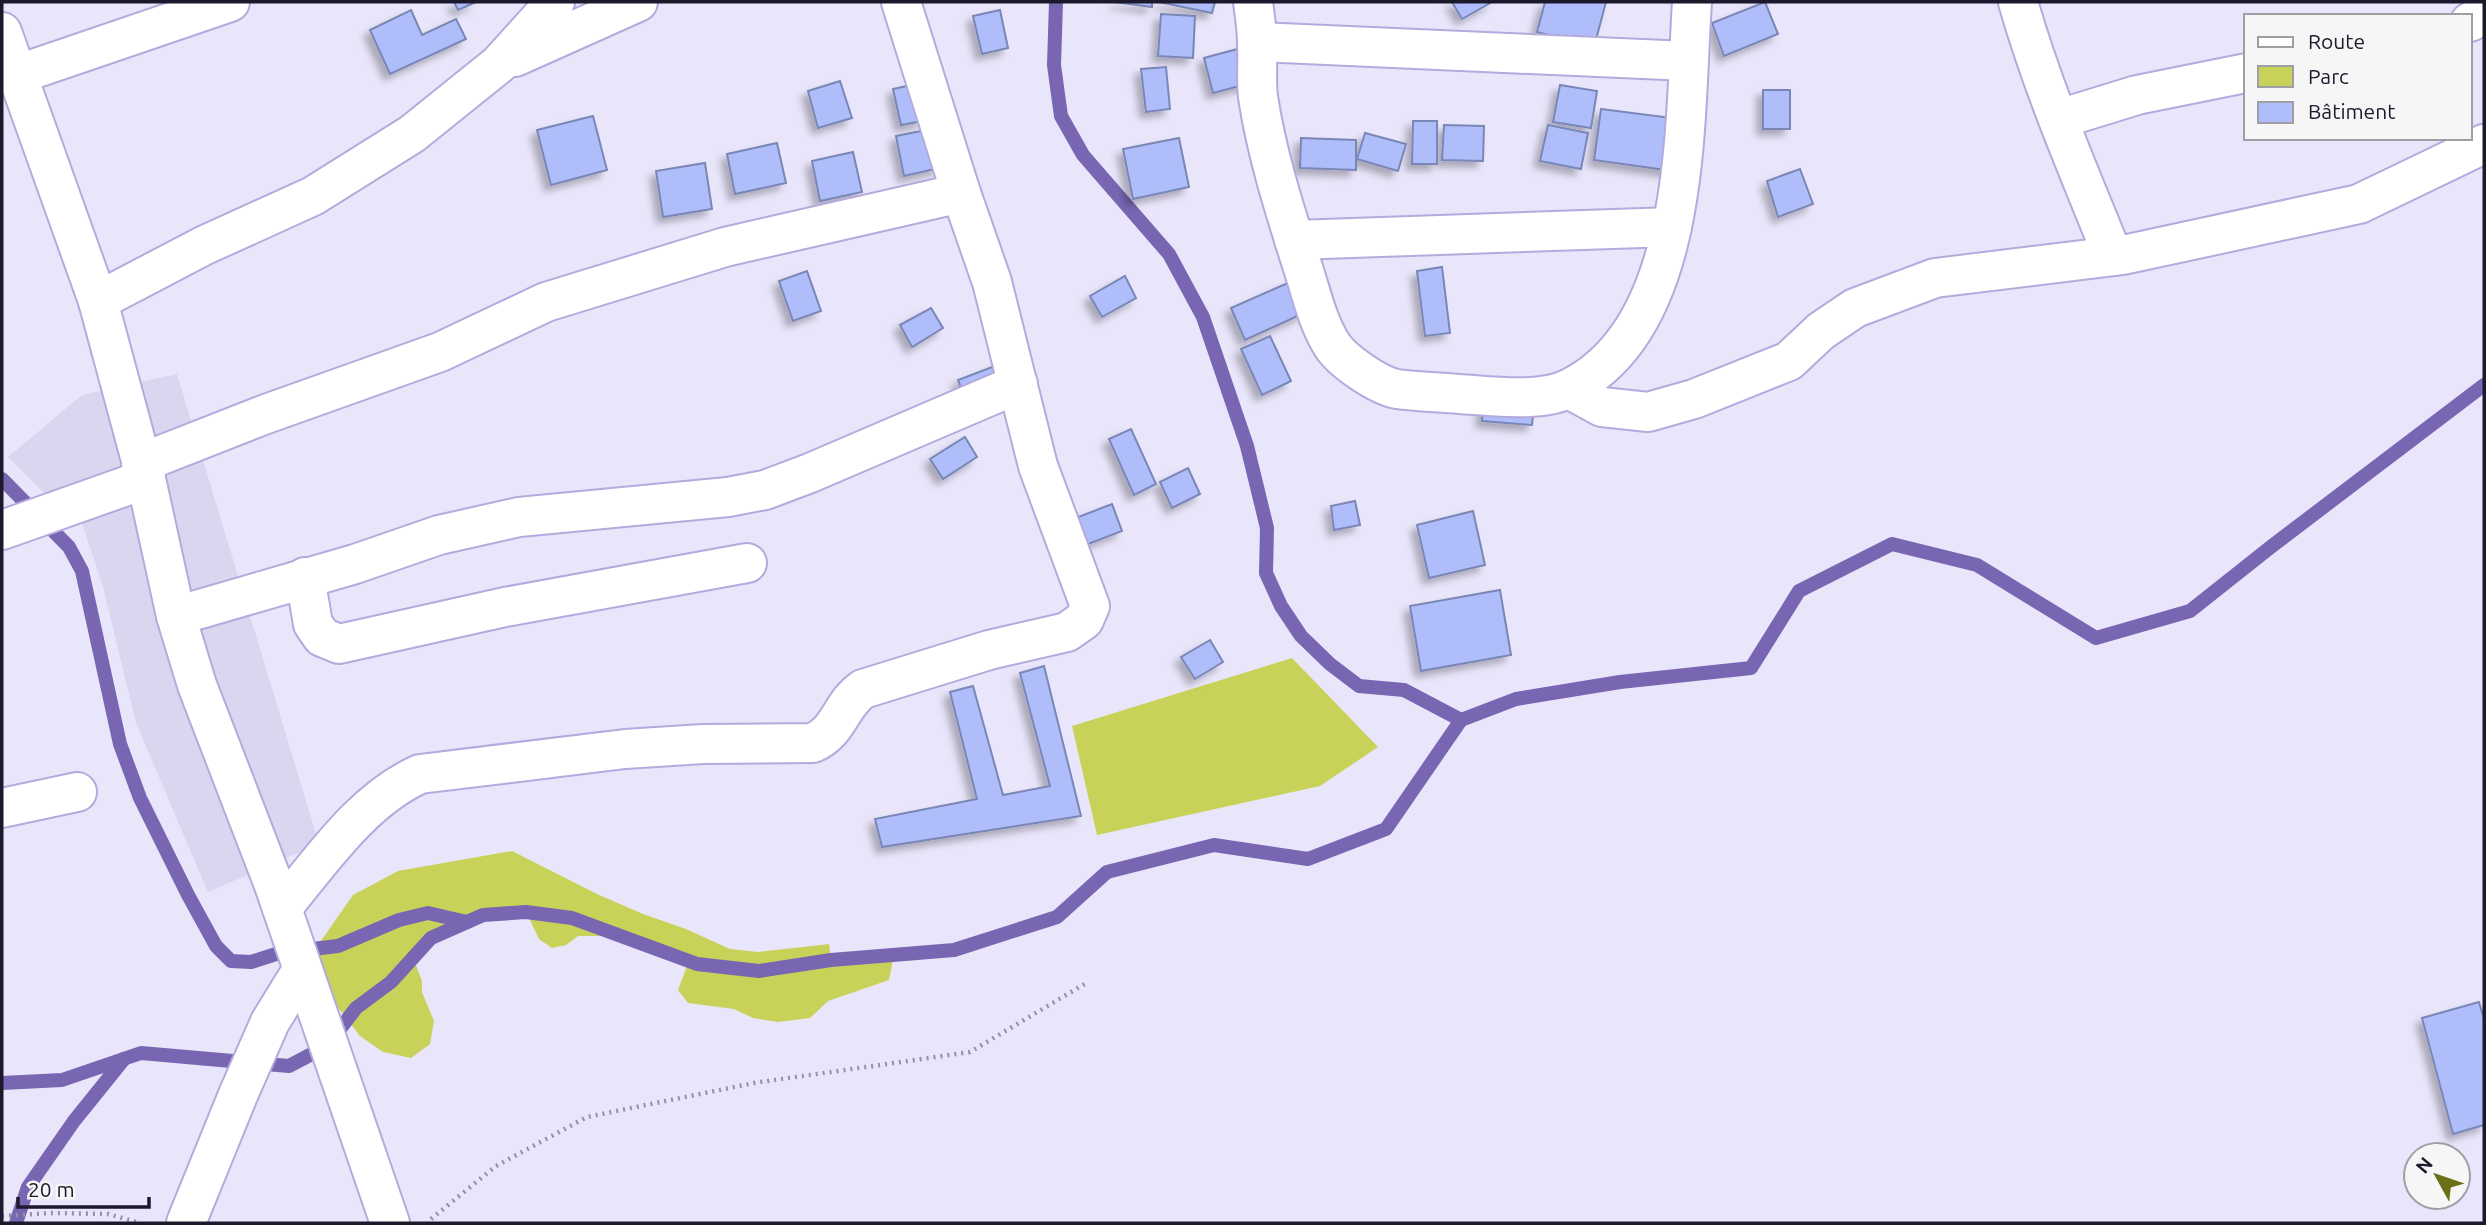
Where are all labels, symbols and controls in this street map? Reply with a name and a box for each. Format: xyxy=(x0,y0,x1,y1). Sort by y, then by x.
legend xyxy=(2244,14,2472,140)
text: Route xyxy=(2308,29,2365,53)
text: Parc xyxy=(2308,64,2349,88)
text: Bâtiment xyxy=(2308,99,2395,123)
north arrow xyxy=(2402,1141,2472,1211)
text: N xyxy=(2411,1153,2437,1178)
scale bar xyxy=(18,1166,149,1210)
text: 20 m xyxy=(28,1177,75,1201)

